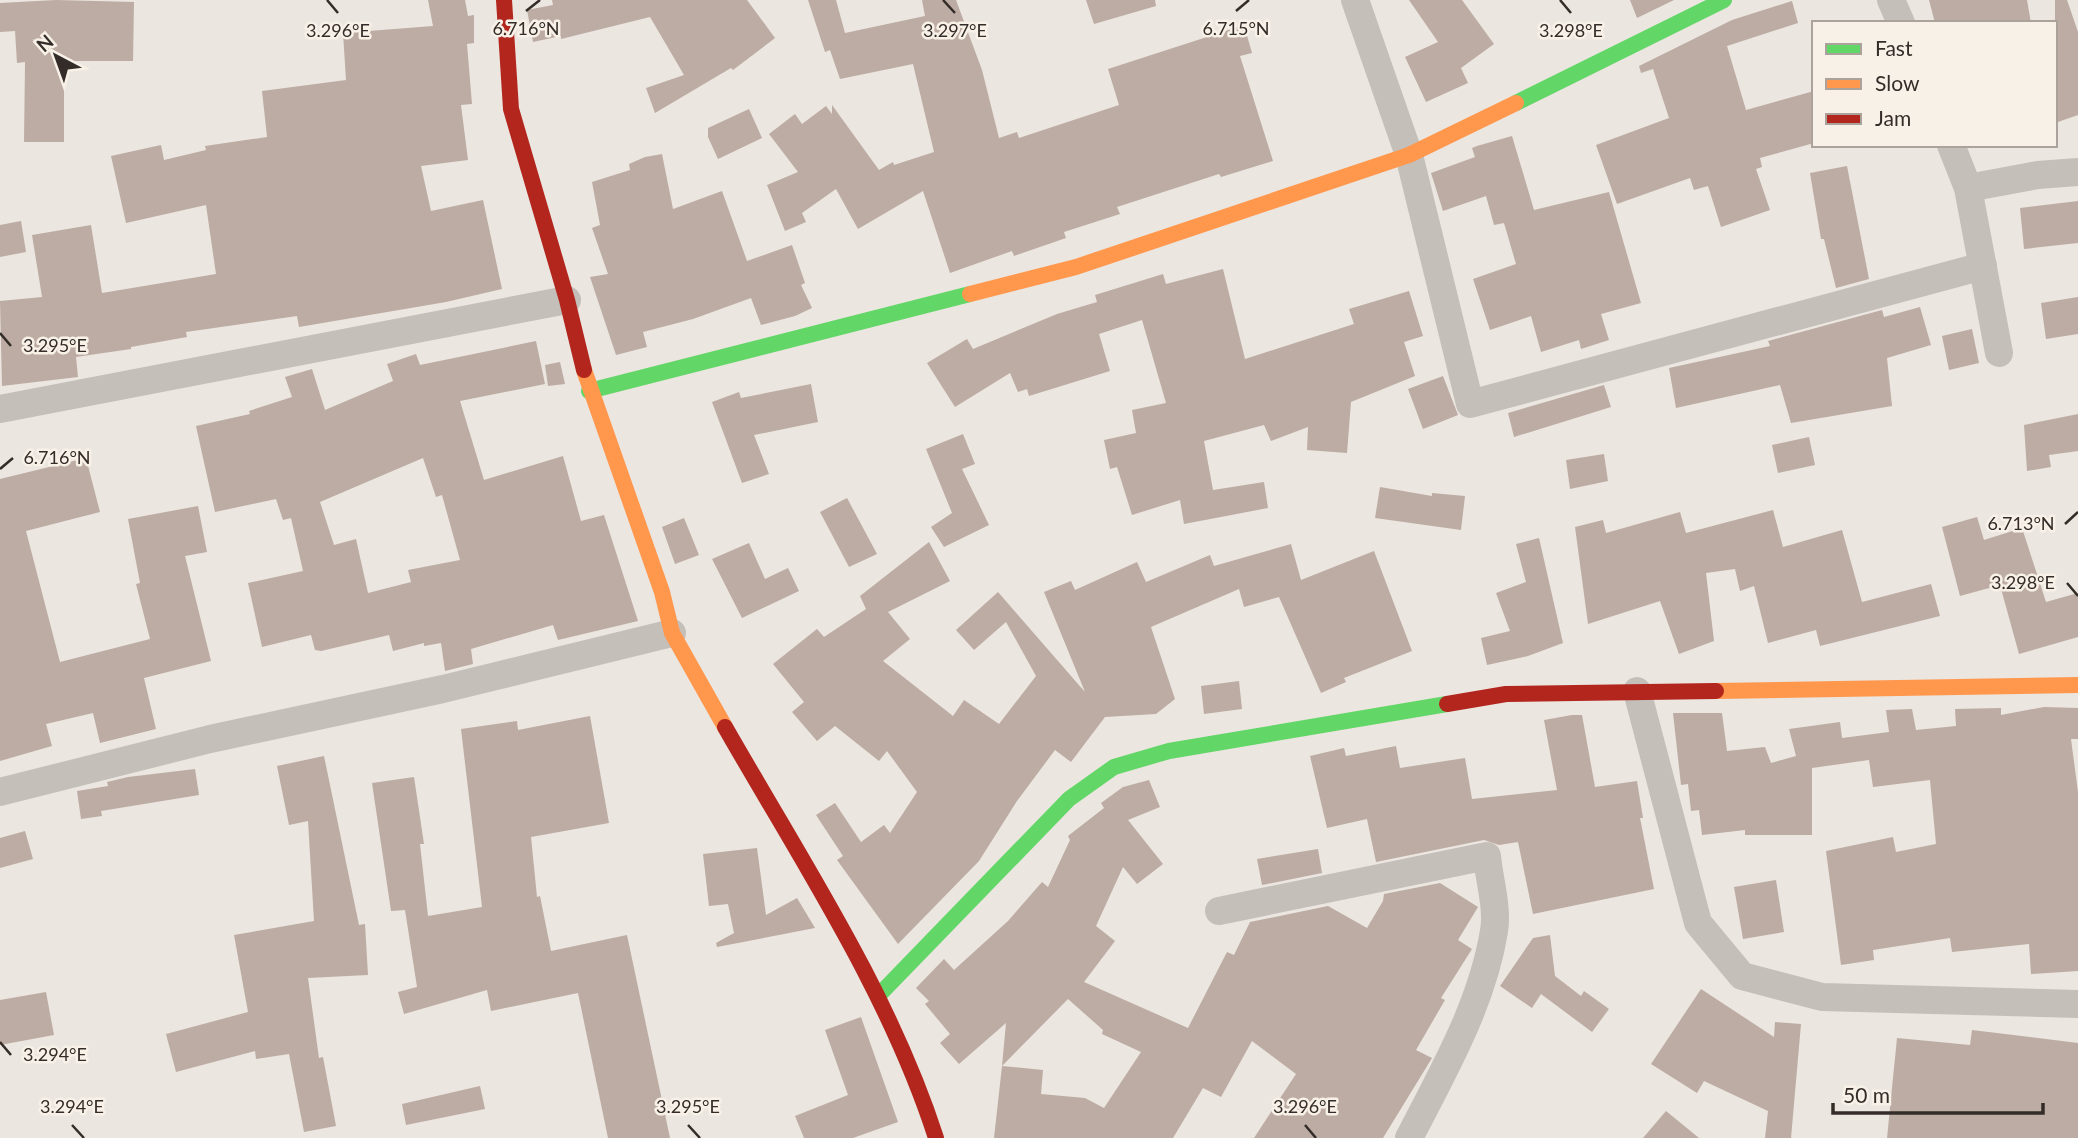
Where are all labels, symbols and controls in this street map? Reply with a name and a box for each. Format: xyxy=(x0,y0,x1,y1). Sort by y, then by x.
text: 6.716°N xyxy=(492,17,560,39)
text: 6.715°N xyxy=(1202,17,1270,39)
text: 3.296°E xyxy=(306,19,370,41)
text: 3.297°E xyxy=(923,19,987,41)
text: 3.298°E xyxy=(1539,19,1603,41)
north arrow xyxy=(21,21,91,91)
legend xyxy=(1812,21,2057,147)
text: N xyxy=(31,29,58,56)
text: Fast xyxy=(1875,35,1913,60)
text: Slow xyxy=(1875,70,1920,95)
text: Jam xyxy=(1875,105,1911,130)
text: 3.295°E xyxy=(23,334,87,356)
text: 6.716°N xyxy=(23,446,91,468)
text: 6.713°N xyxy=(1987,512,2055,534)
text: 3.298°E xyxy=(1991,571,2055,593)
text: 3.294°E xyxy=(23,1043,87,1065)
scale bar xyxy=(1833,1072,2043,1116)
text: 50 m xyxy=(1843,1082,1890,1107)
text: 3.294°E xyxy=(40,1095,104,1117)
text: 3.295°E xyxy=(656,1095,720,1117)
text: 3.296°E xyxy=(1273,1095,1337,1117)

